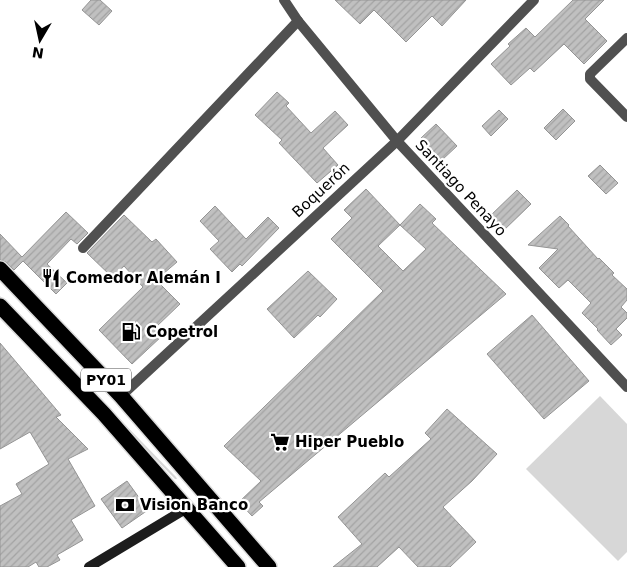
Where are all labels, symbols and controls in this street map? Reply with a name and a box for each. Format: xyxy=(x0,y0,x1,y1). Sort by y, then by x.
north arrow xyxy=(15,15,65,65)
text: N xyxy=(31,44,45,62)
street label: Santiago Penayo xyxy=(412,136,510,240)
street label: Boquerón xyxy=(288,159,354,221)
restaurant icon: Comedor Alemán I xyxy=(40,267,62,289)
place label: Comedor Alemán I xyxy=(66,269,221,287)
fuel station icon: Copetrol xyxy=(120,321,142,343)
place label: Copetrol xyxy=(146,323,218,341)
road number: PY01 xyxy=(81,368,131,392)
supermarket icon: Hiper Pueblo xyxy=(269,431,291,453)
place label: Hiper Pueblo xyxy=(295,433,404,451)
bank icon: Vision Banco xyxy=(114,494,136,516)
place label: Vision Banco xyxy=(140,496,248,514)

